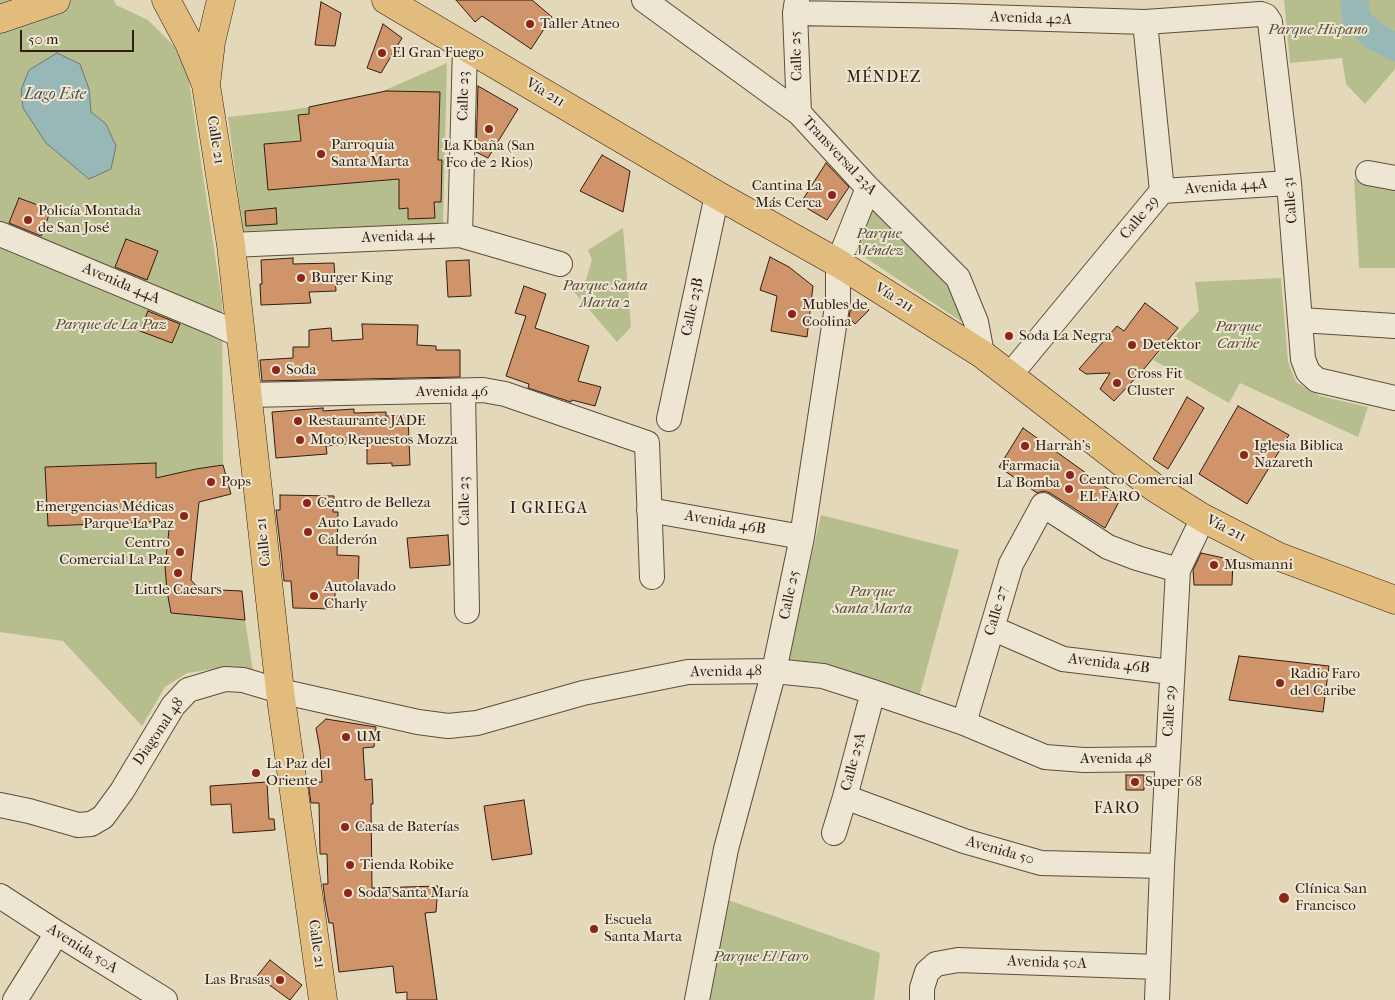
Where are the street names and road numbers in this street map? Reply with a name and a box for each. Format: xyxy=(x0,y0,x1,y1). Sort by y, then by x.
street label: Avenida 42A xyxy=(990,9,1072,29)
street label: Calle 25 xyxy=(787,31,807,81)
street label: Calle 23 xyxy=(455,71,473,121)
street label: Vía 211 xyxy=(522,74,568,112)
street label: Transversal 23A xyxy=(798,113,880,199)
street label: Calle 21 xyxy=(202,114,228,166)
street label: Avenida 44A xyxy=(1184,175,1268,199)
street label: Calle 31 xyxy=(1280,176,1302,224)
street label: Calle 29 xyxy=(1117,193,1163,243)
street label: Avenida 44 xyxy=(361,227,435,247)
street label: Avenida 44A xyxy=(79,260,163,308)
street label: Calle 23B xyxy=(678,276,708,338)
street label: Vía 211 xyxy=(871,279,917,317)
street label: Avenida 46 xyxy=(416,383,488,401)
street label: Calle 23 xyxy=(456,476,474,526)
street label: Avenida 46B xyxy=(683,507,767,539)
street label: Vía 211 xyxy=(1203,511,1249,547)
street label: Calle 21 xyxy=(252,517,276,567)
street label: Calle 25 xyxy=(776,569,804,621)
street label: Calle 27 xyxy=(981,584,1013,638)
street label: Avenida 46B xyxy=(1067,650,1151,678)
street label: Avenida 48 xyxy=(690,662,762,682)
street label: Calle 29 xyxy=(1160,685,1180,737)
street label: Diagonal 48 xyxy=(130,695,188,769)
street label: Calle 25A xyxy=(838,731,870,793)
street label: Avenida 48 xyxy=(1080,750,1152,768)
street label: Avenida 50 xyxy=(964,833,1036,869)
street label: Calle 21 xyxy=(304,919,328,969)
street label: Avenida 50A xyxy=(43,920,121,978)
street label: Avenida 50A xyxy=(1007,953,1087,973)

